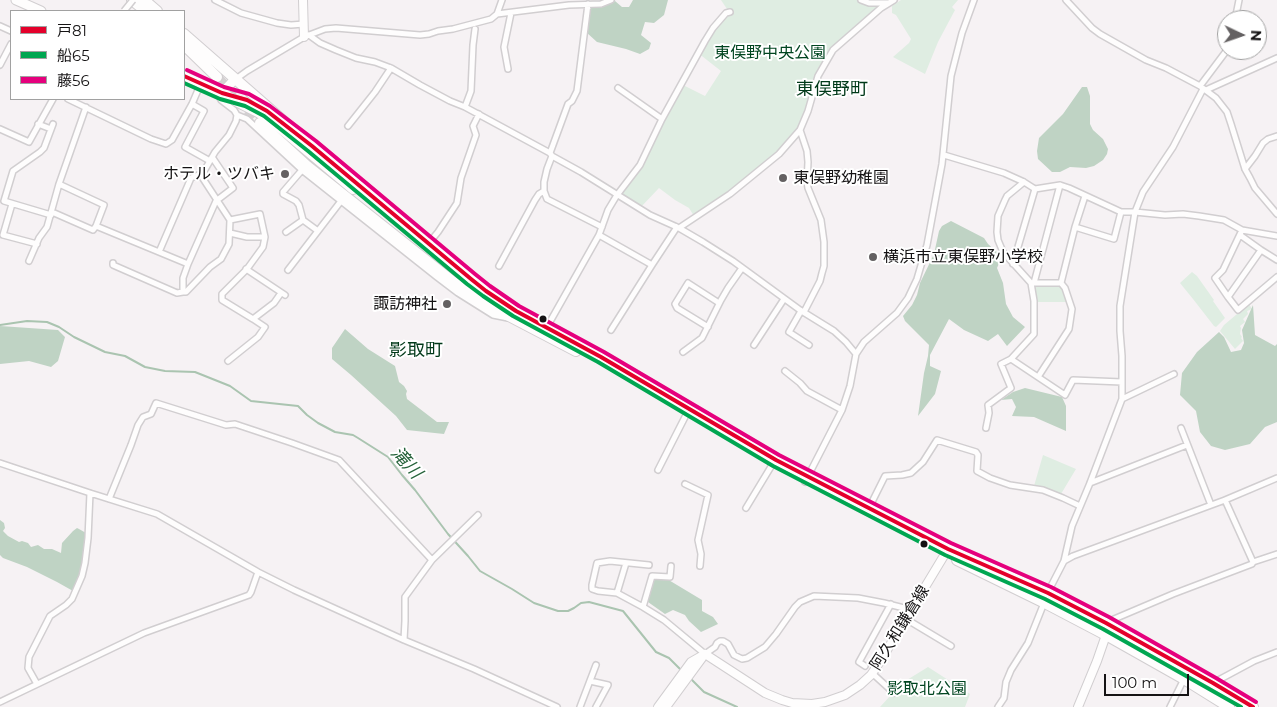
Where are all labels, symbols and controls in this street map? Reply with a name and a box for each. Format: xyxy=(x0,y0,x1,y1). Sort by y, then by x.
legend xyxy=(10,10,185,100)
north arrow xyxy=(1217,10,1267,60)
text: 戸81 xyxy=(57,21,87,40)
text: N xyxy=(1247,30,1265,42)
park label: 東俣野中央公園 xyxy=(714,43,826,63)
text: 船65 xyxy=(57,46,90,65)
text: 藤56 xyxy=(57,71,90,90)
district label: 東俣野町 xyxy=(796,79,868,101)
place label: ホテル・ツバキ xyxy=(163,164,275,184)
marker: ホテル・ツバキ xyxy=(279,168,291,180)
place label: 東俣野幼稚園 xyxy=(793,168,889,188)
marker: 東俣野幼稚園 xyxy=(777,172,789,184)
place label: 横浜市立東俣野小学校 xyxy=(883,247,1043,267)
marker: 横浜市立東俣野小学校 xyxy=(867,251,879,263)
place label: 諏訪神社 xyxy=(373,294,437,314)
marker: 諏訪神社 xyxy=(441,298,453,310)
unlabelled marker xyxy=(538,314,548,324)
district label: 影取町 xyxy=(389,340,443,362)
water label: 滝川 xyxy=(386,442,426,484)
unlabelled marker xyxy=(919,539,929,549)
street label: 阿久和鎌倉線 xyxy=(866,582,934,674)
scale bar xyxy=(1107,664,1192,696)
text: 100 m xyxy=(1112,673,1157,692)
park label: 影取北公園 xyxy=(887,679,967,699)

